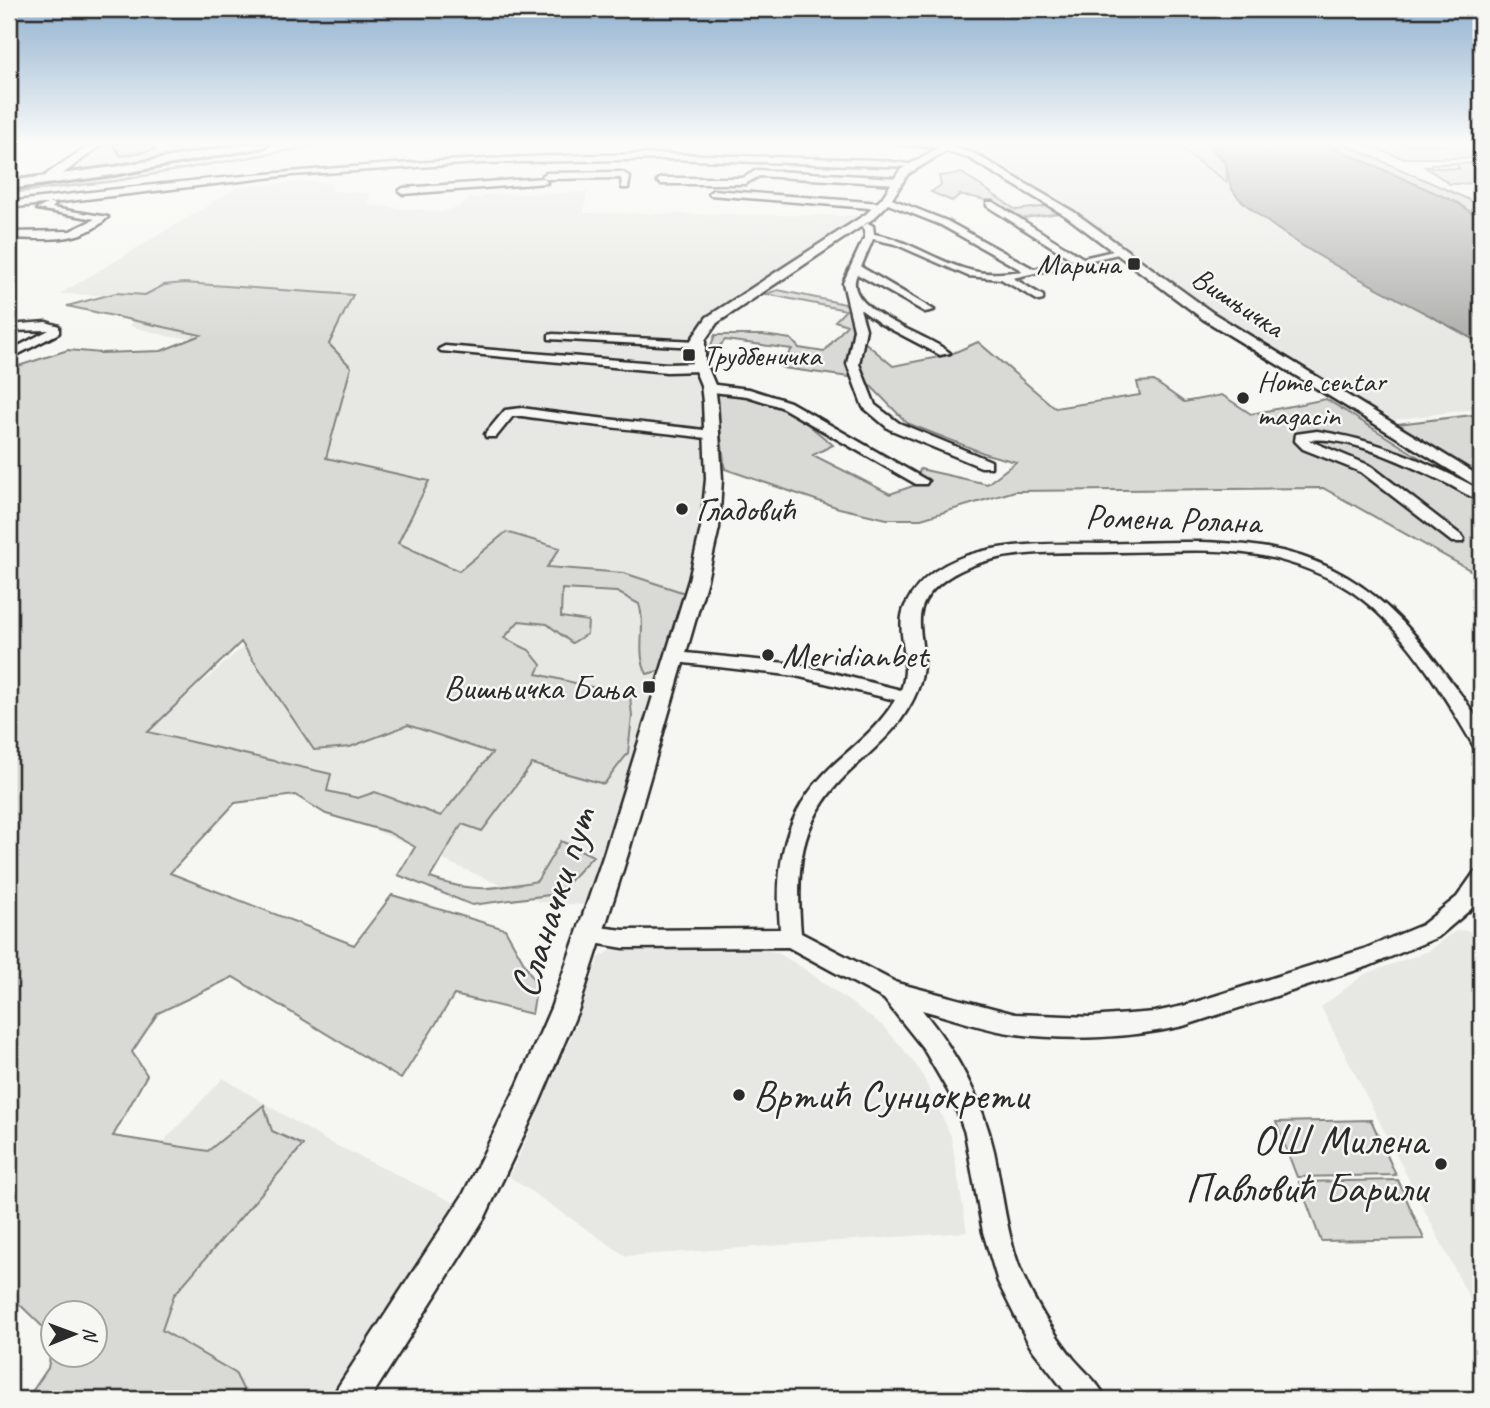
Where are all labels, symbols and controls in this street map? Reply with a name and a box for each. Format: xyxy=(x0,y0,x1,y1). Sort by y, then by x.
place label: Марина xyxy=(1037,245,1123,283)
marker: Марина xyxy=(1126,256,1142,272)
street label: Вишњичка xyxy=(1185,258,1293,347)
place label: Трудбеничка xyxy=(703,336,823,374)
marker: Трудбеничка xyxy=(681,347,697,363)
place label: Home centar magacin xyxy=(1257,362,1388,434)
marker: Home centar magacin xyxy=(1235,390,1251,406)
place label: Гладовић xyxy=(696,487,797,532)
street label: Ромена Ролана xyxy=(1085,493,1264,545)
marker: Гладовић xyxy=(674,501,690,517)
place label: Meridianbet xyxy=(782,633,931,678)
marker: Meridianbet xyxy=(760,647,776,663)
place label: Вишњичка Бања xyxy=(444,665,638,710)
marker: Вишњичка Бања xyxy=(641,679,657,695)
street label: Сланачки пут xyxy=(497,799,609,1004)
place label: Вртић Сунцокрети xyxy=(753,1069,1031,1122)
marker: Вртић Сунцокрети xyxy=(731,1087,747,1103)
place label: ОШ Милена Павловић Барили xyxy=(1185,1114,1431,1215)
marker: ОШ Милена Павловић Барили xyxy=(1433,1156,1449,1172)
north arrow xyxy=(38,1300,108,1370)
text: N xyxy=(78,1328,102,1343)

